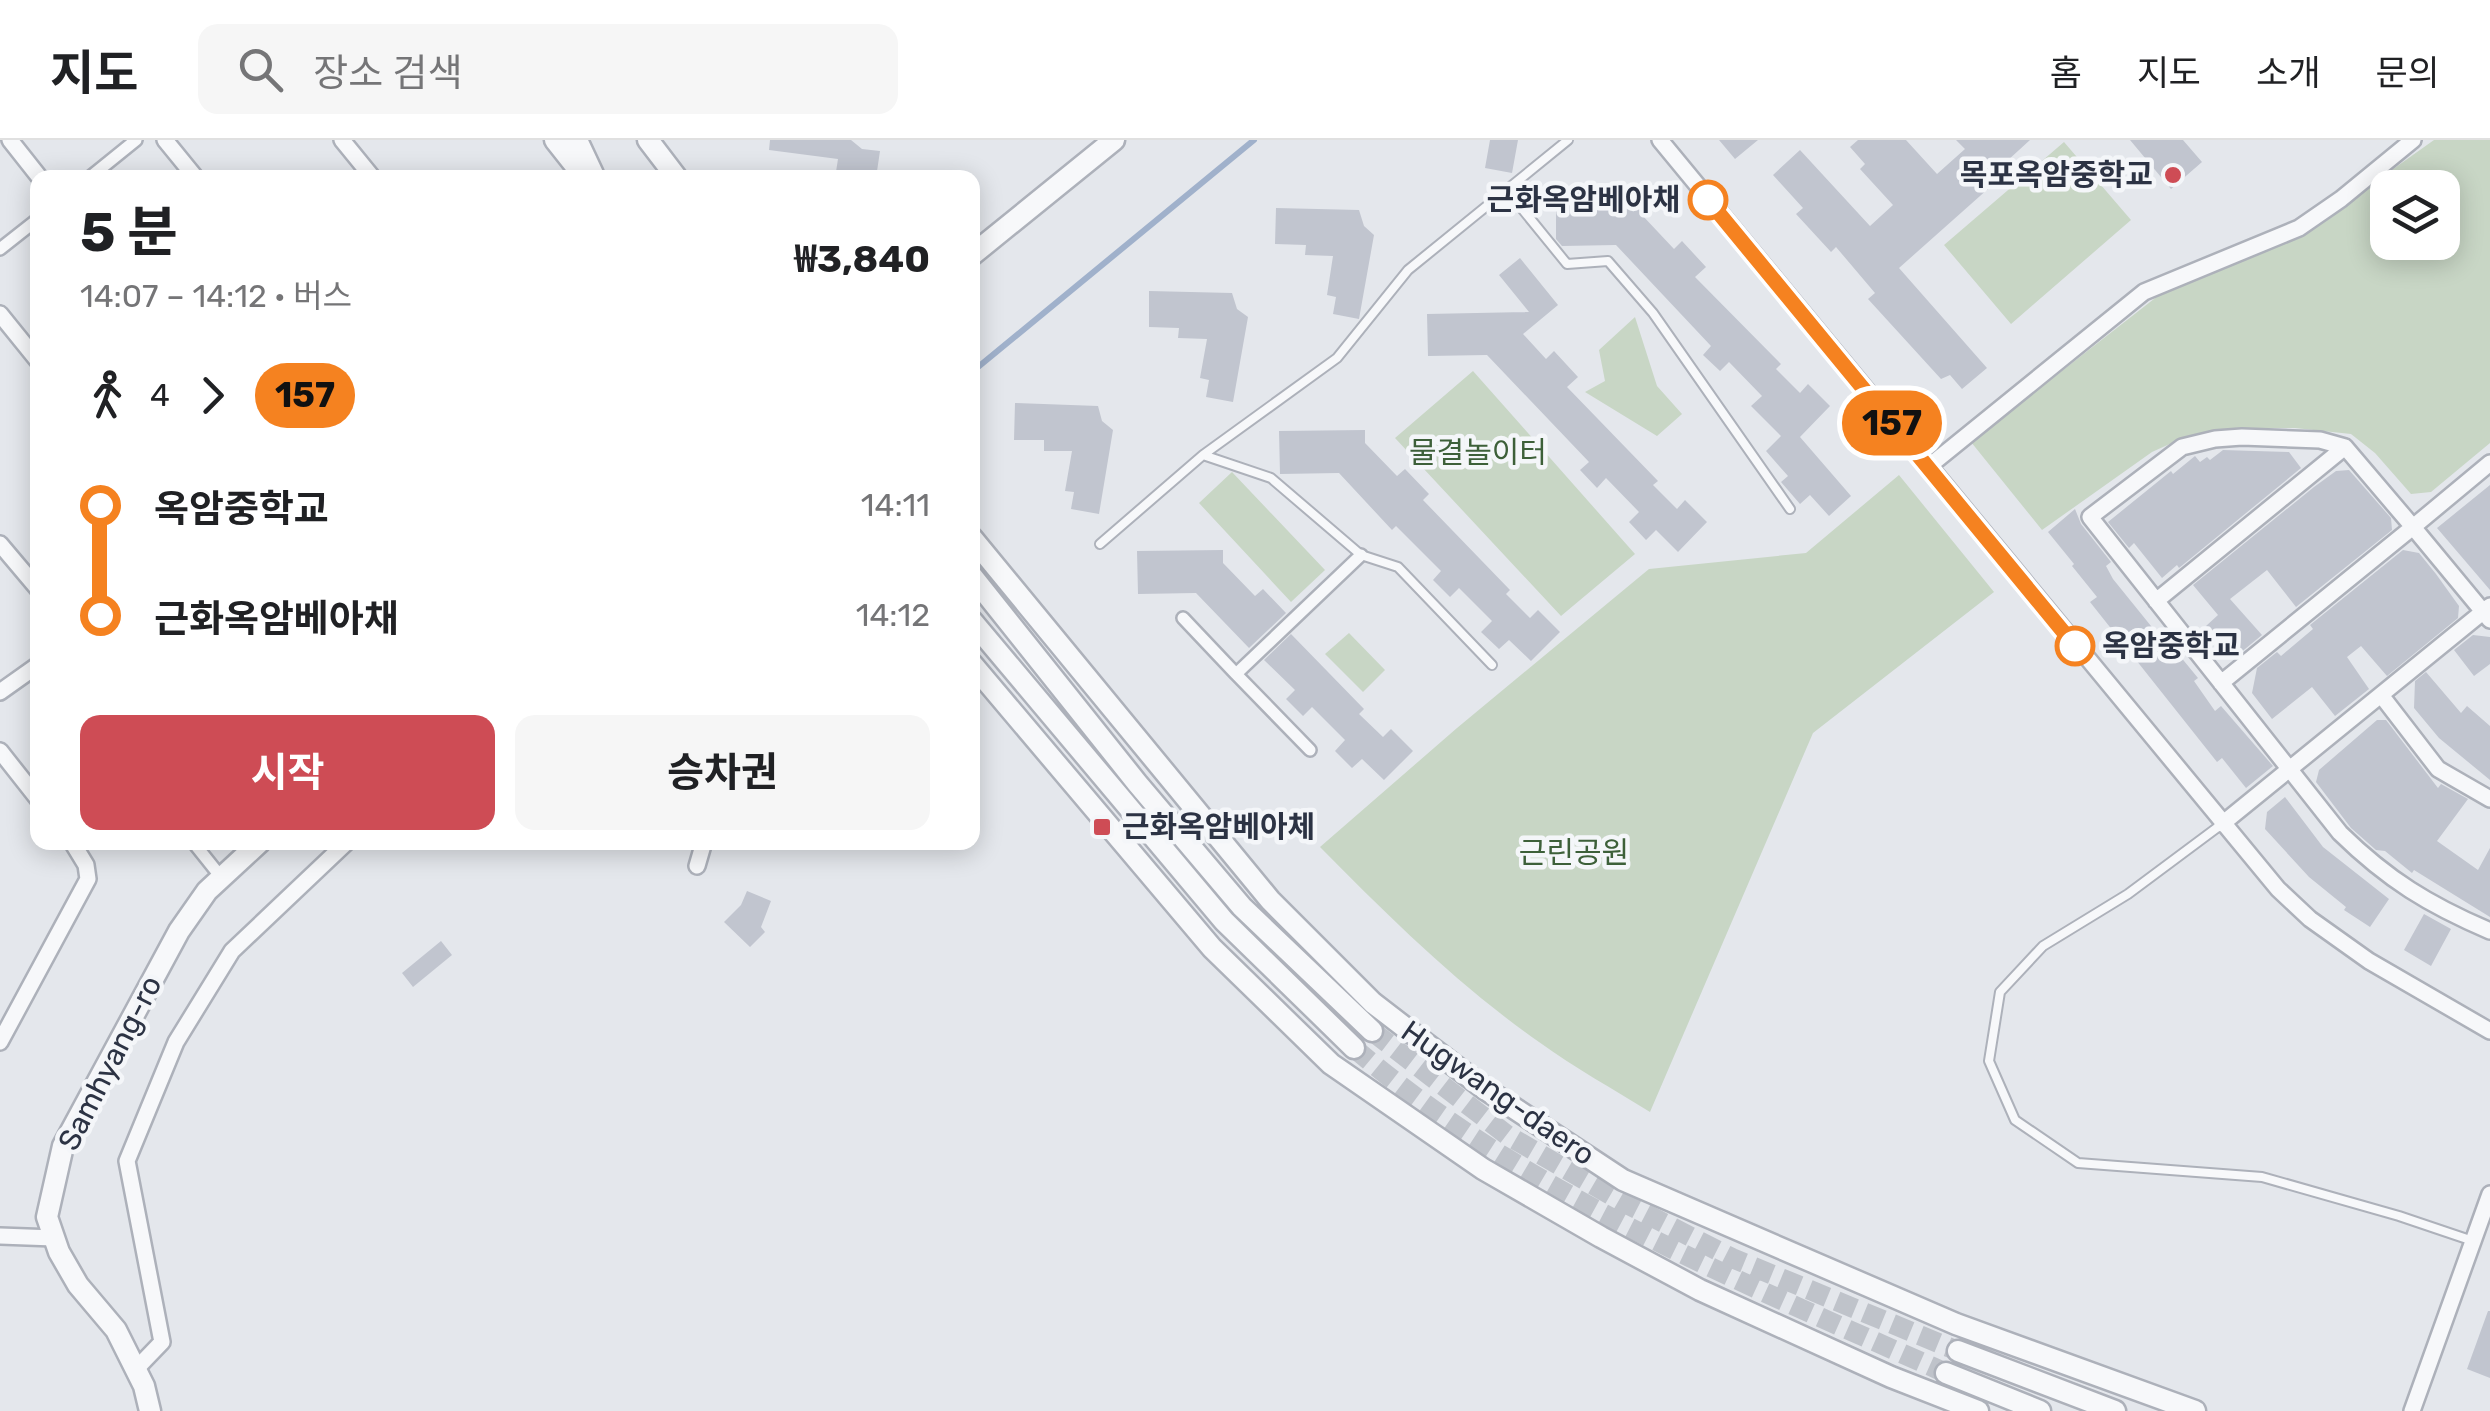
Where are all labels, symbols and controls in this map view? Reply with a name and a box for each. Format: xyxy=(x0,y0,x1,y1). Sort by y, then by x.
search box xyxy=(198,24,898,114)
icon: search xyxy=(233,42,288,97)
text: 지도 xyxy=(50,45,138,102)
text: 장소 검색 xyxy=(313,50,462,96)
text: 홈 xyxy=(2050,52,2082,94)
text: 지도 xyxy=(2137,52,2201,94)
text: 소개 xyxy=(2256,52,2321,94)
text: 문의 xyxy=(2376,52,2440,94)
place label: 목포옥암중학교 xyxy=(1960,157,2153,193)
marker: 목포옥암중학교 xyxy=(2162,164,2184,186)
map controls xyxy=(2370,170,2460,260)
button: layers xyxy=(2370,170,2460,260)
marker: 근화옥암베아채 xyxy=(1689,181,1727,219)
place label: 근화옥암베아채 xyxy=(1487,182,1680,218)
text: 5 분 xyxy=(80,200,178,265)
text: ₩3,840 xyxy=(795,236,930,282)
text: 14:07 – 14:12 · 버스 xyxy=(80,277,352,315)
icon: walk xyxy=(80,368,135,423)
icon: forward xyxy=(185,368,240,423)
text: 157 xyxy=(275,374,335,416)
text: 4 xyxy=(150,376,170,414)
line badge: 157 xyxy=(1834,390,1950,456)
text: 157 xyxy=(1862,402,1922,444)
park label: 물결놀이터 xyxy=(1409,435,1547,471)
text: 옥암중학교 xyxy=(154,486,329,532)
text: 14:11 xyxy=(861,486,930,524)
text: 근화옥암베아채 xyxy=(154,596,399,642)
text: 14:12 xyxy=(856,596,930,634)
marker: 옥암중학교 xyxy=(2056,627,2094,665)
place label: 옥암중학교 xyxy=(2102,628,2240,664)
button: 시작 xyxy=(80,715,495,830)
button: 승차권 xyxy=(515,715,930,830)
place label: 근화옥암베아체 xyxy=(1122,809,1315,845)
marker: 근화옥암베아체 xyxy=(1091,816,1113,838)
park label: 근린공원 xyxy=(1519,835,1629,871)
street label: Samhyang-ro xyxy=(51,970,169,1156)
street label: Hugwang-daero xyxy=(1394,1013,1602,1173)

